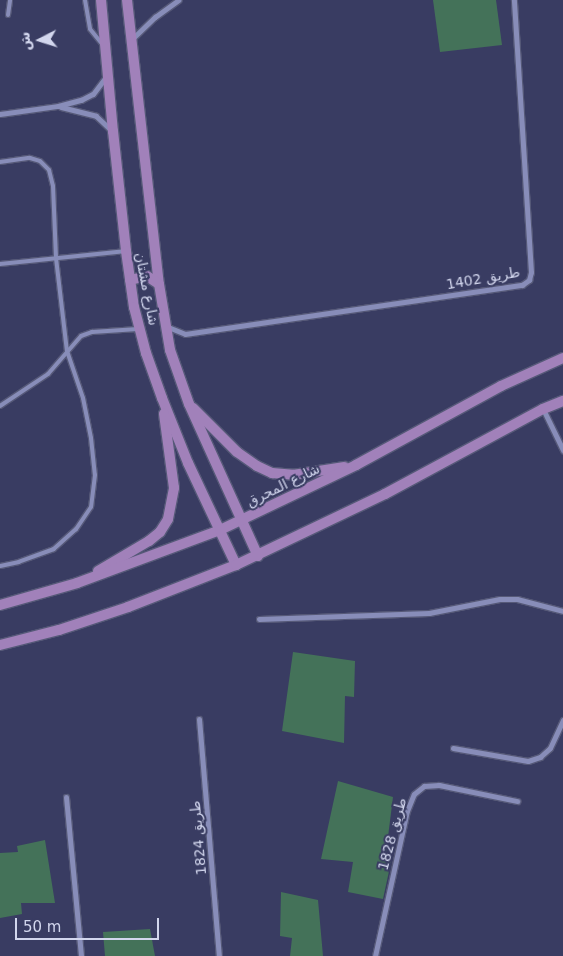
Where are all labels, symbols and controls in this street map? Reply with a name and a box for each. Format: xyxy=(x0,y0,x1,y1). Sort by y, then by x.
north arrow xyxy=(15,15,65,65)
text: ش xyxy=(16,31,34,52)
street label: شارع مشتان xyxy=(132,251,162,327)
street label: طريق 1402 xyxy=(445,263,521,293)
street label: شارع المحرق xyxy=(244,460,322,510)
street label: طريق 1828 xyxy=(374,796,410,872)
street label: طريق 1824 xyxy=(186,800,210,876)
scale bar xyxy=(18,908,161,940)
text: 50 m xyxy=(23,918,61,936)

